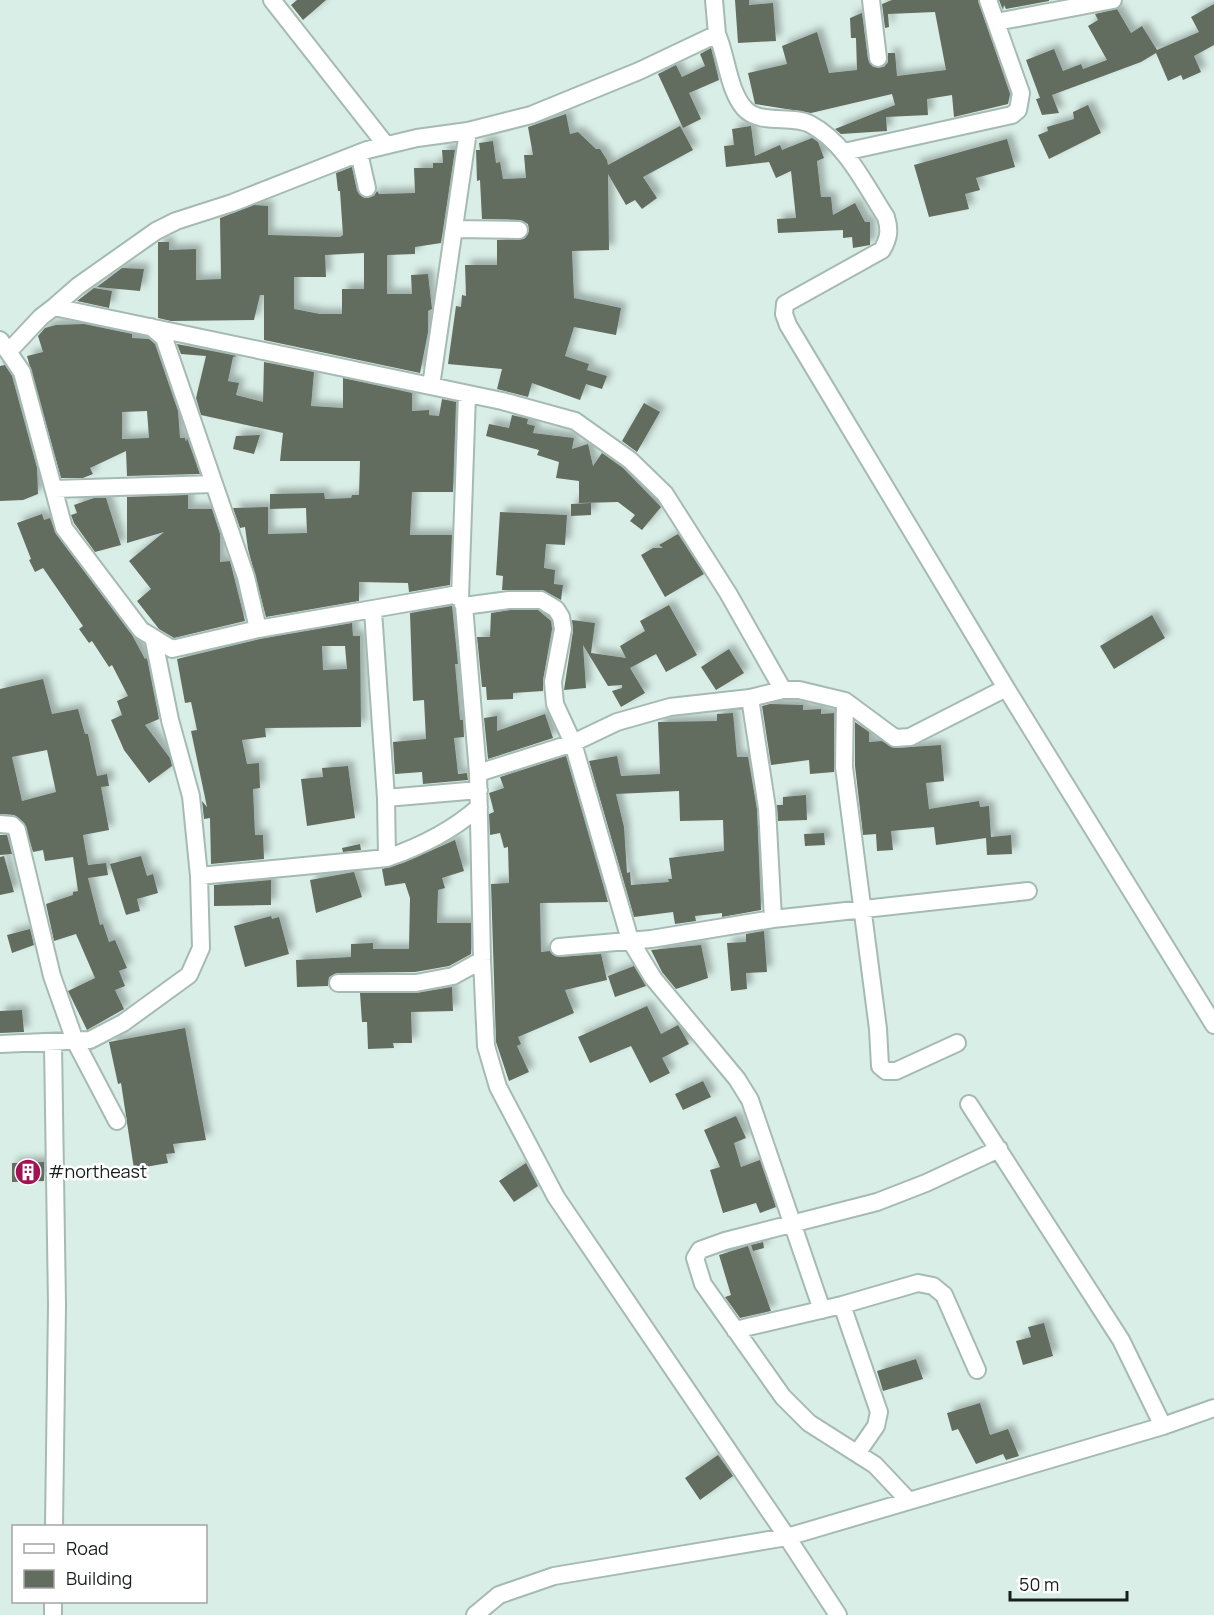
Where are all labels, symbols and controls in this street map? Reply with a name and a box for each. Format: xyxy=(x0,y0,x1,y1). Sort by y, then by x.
building icon: #northeast xyxy=(13,1157,43,1187)
place label: #northeast xyxy=(48,1159,147,1183)
legend xyxy=(12,1525,207,1603)
text: Road xyxy=(66,1536,109,1560)
scale bar xyxy=(1010,1564,1127,1602)
text: Building xyxy=(66,1566,132,1590)
text: 50 m xyxy=(1019,1572,1059,1596)

